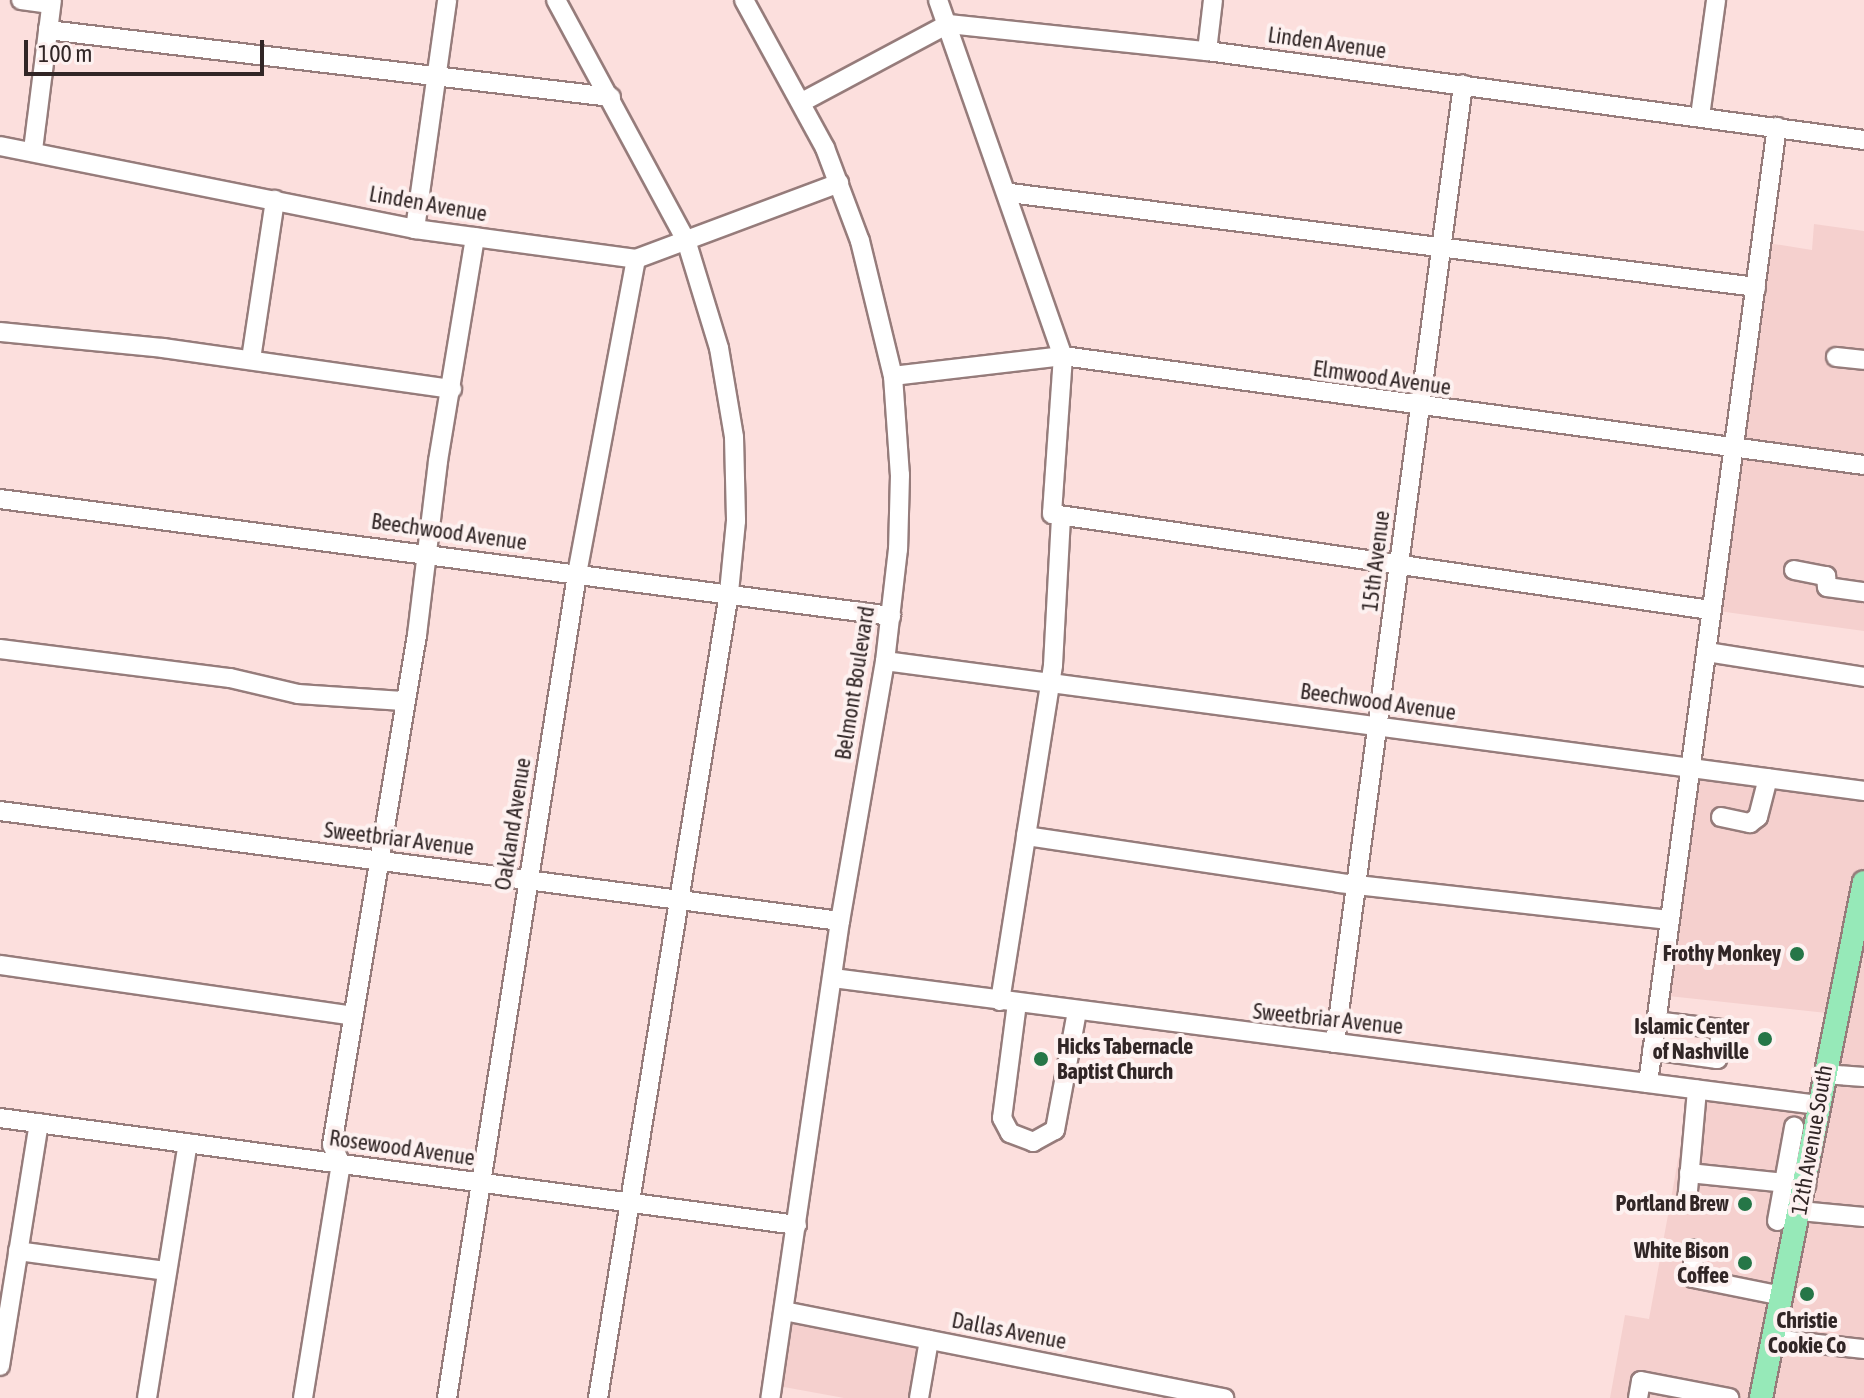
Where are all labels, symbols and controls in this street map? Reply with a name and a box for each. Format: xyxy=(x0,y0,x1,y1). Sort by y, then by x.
street label: Linden Avenue xyxy=(1266,22,1388,64)
scale bar xyxy=(28,24,268,74)
text: 100 m xyxy=(38,40,92,67)
street label: Linden Avenue xyxy=(367,181,489,227)
street label: Elmwood Avenue xyxy=(1311,355,1453,401)
street label: Beechwood Avenue xyxy=(369,508,529,556)
street label: 15th Avenue xyxy=(1357,509,1395,613)
street label: Belmont Boulevard xyxy=(830,604,880,762)
street label: Beechwood Avenue xyxy=(1298,678,1458,726)
street label: Oakland Avenue xyxy=(489,756,537,892)
street label: Sweetbriar Avenue xyxy=(323,817,475,861)
place label: Frothy Monkey xyxy=(1663,941,1781,967)
marker: Frothy Monkey xyxy=(1788,945,1806,963)
street label: Sweetbriar Avenue xyxy=(1252,998,1404,1040)
place label: Islamic Center of Nashville xyxy=(1634,1013,1749,1064)
marker: Islamic Center of Nashville xyxy=(1756,1030,1774,1048)
place label: Hicks Tabernacle Baptist Church xyxy=(1057,1033,1193,1084)
marker: Hicks Tabernacle Baptist Church xyxy=(1032,1050,1050,1068)
street label: 12th Avenue South xyxy=(1786,1063,1838,1217)
street label: Rosewood Avenue xyxy=(327,1125,477,1171)
place label: Portland Brew xyxy=(1616,1191,1729,1217)
marker: Portland Brew xyxy=(1736,1195,1754,1213)
place label: White Bison Coffee xyxy=(1634,1237,1729,1288)
marker: White Bison Coffee xyxy=(1736,1254,1754,1272)
marker: Christie Cookie Co xyxy=(1798,1285,1816,1303)
street label: Dallas Avenue xyxy=(949,1307,1069,1355)
place label: Christie Cookie Co xyxy=(1768,1307,1846,1358)

